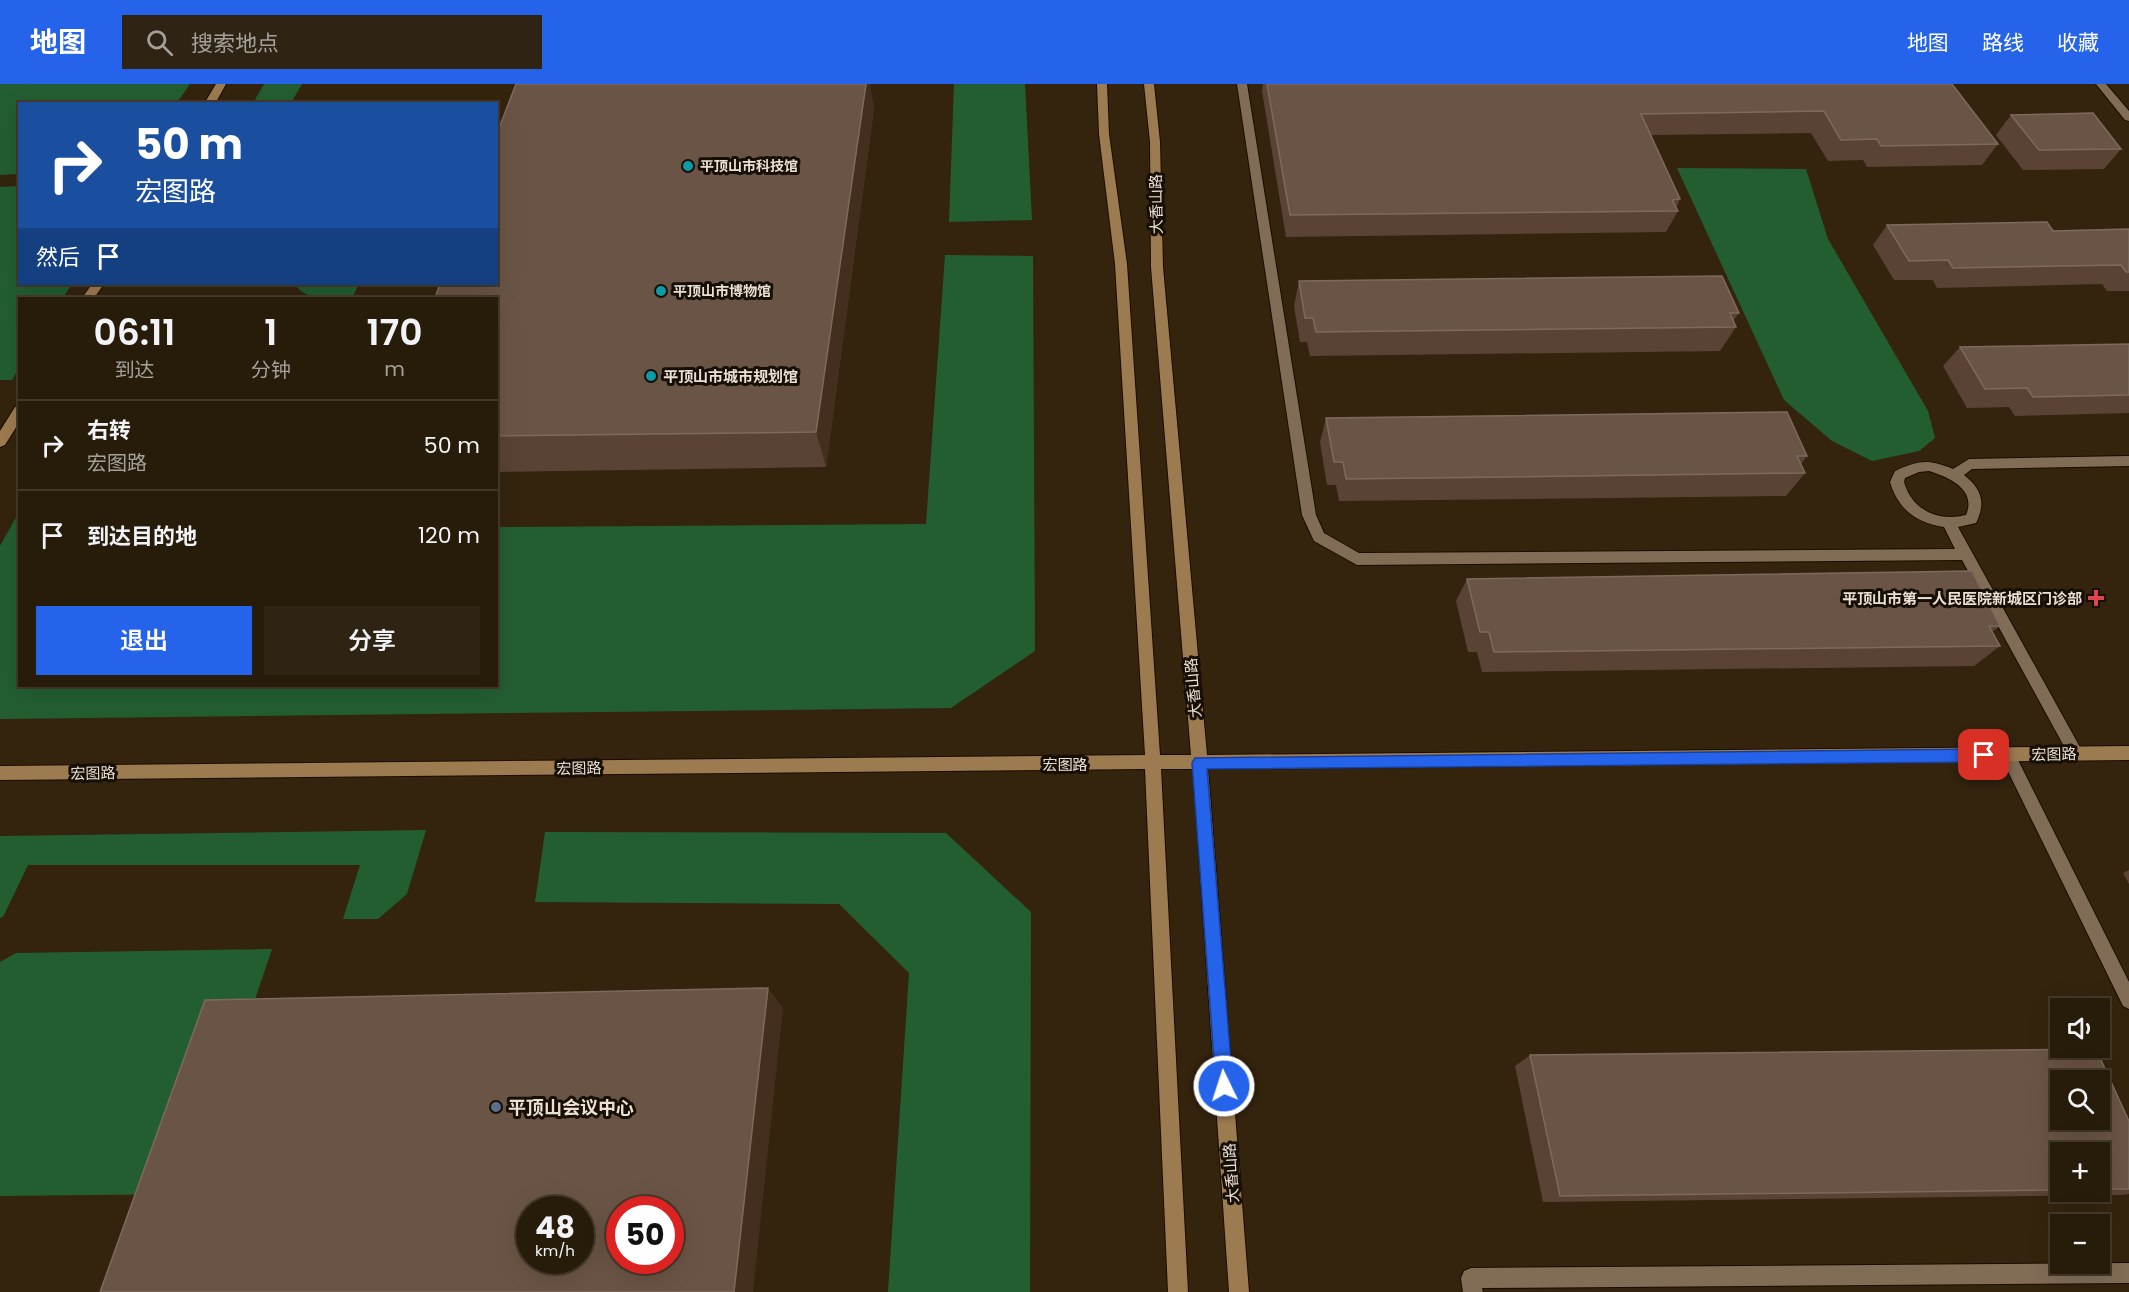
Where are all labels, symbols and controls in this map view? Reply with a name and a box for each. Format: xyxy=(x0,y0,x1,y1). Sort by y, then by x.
search box xyxy=(122,15,542,69)
text: 地图 xyxy=(30,23,86,62)
icon: search xyxy=(143,26,176,59)
text: 搜索地点 xyxy=(191,28,279,59)
text: 地图 xyxy=(1907,28,1949,57)
text: 路线 xyxy=(1982,28,2024,57)
text: 收藏 xyxy=(2057,28,2099,57)
text: 50 m xyxy=(135,115,243,174)
icon: right xyxy=(36,126,114,204)
place label: 平顶山市科技馆 xyxy=(700,156,798,176)
marker: 平顶山市科技馆 xyxy=(681,159,695,173)
text: 宏图路 xyxy=(135,173,216,210)
street label: 大香山路 xyxy=(1145,174,1167,234)
icon: arrive xyxy=(92,240,125,273)
text: 然后 xyxy=(36,242,80,273)
place label: 平顶山市博物馆 xyxy=(673,281,771,301)
marker: 平顶山市博物馆 xyxy=(654,284,668,298)
text: 06:11 xyxy=(94,307,175,358)
text: 1 xyxy=(264,307,277,358)
text: 170 xyxy=(366,307,422,358)
text: m xyxy=(384,355,405,383)
text: 到达 xyxy=(114,356,154,384)
text: 分钟 xyxy=(251,356,291,384)
place label: 平顶山市城市规划馆 xyxy=(663,366,798,387)
marker: 平顶山市城市规划馆 xyxy=(644,369,658,383)
text: 右转 xyxy=(87,415,131,446)
icon: right xyxy=(36,429,69,462)
text: 50 m xyxy=(424,430,480,461)
text: 宏图路 xyxy=(87,449,147,477)
icon: arrive xyxy=(36,519,69,552)
text: 120 m xyxy=(418,520,480,551)
text: 到达目的地 xyxy=(87,521,197,552)
place label: 平顶山市第一人民医院新城区门诊部 xyxy=(1842,588,2082,609)
marker: 平顶山市第一人民医院新城区门诊部 xyxy=(2087,589,2105,607)
button: 退出 xyxy=(36,606,252,675)
button: 分享 xyxy=(264,606,480,675)
street label: 大香山路 xyxy=(1180,657,1206,719)
pin xyxy=(1958,729,2009,780)
icon: arrive xyxy=(1967,738,2000,771)
street label: 宏图路 xyxy=(2031,743,2077,765)
street label: 宏图路 xyxy=(1042,754,1088,775)
street label: 宏图路 xyxy=(556,757,602,779)
street label: 宏图路 xyxy=(70,762,116,784)
map controls xyxy=(2050,998,2110,1274)
button: sound xyxy=(2050,998,2110,1058)
position arrow xyxy=(1192,1054,1256,1118)
button: search xyxy=(2050,1070,2110,1130)
place label: 平顶山会议中心 xyxy=(508,1095,634,1120)
marker: 平顶山会议中心 xyxy=(489,1100,503,1114)
street label: 大香山路 xyxy=(1218,1142,1244,1204)
button: + xyxy=(2050,1142,2110,1202)
speed limit sign: 50 xyxy=(606,1196,684,1274)
text: 48 xyxy=(535,1206,575,1249)
button: − xyxy=(2050,1214,2110,1274)
text: km/h xyxy=(535,1240,575,1261)

